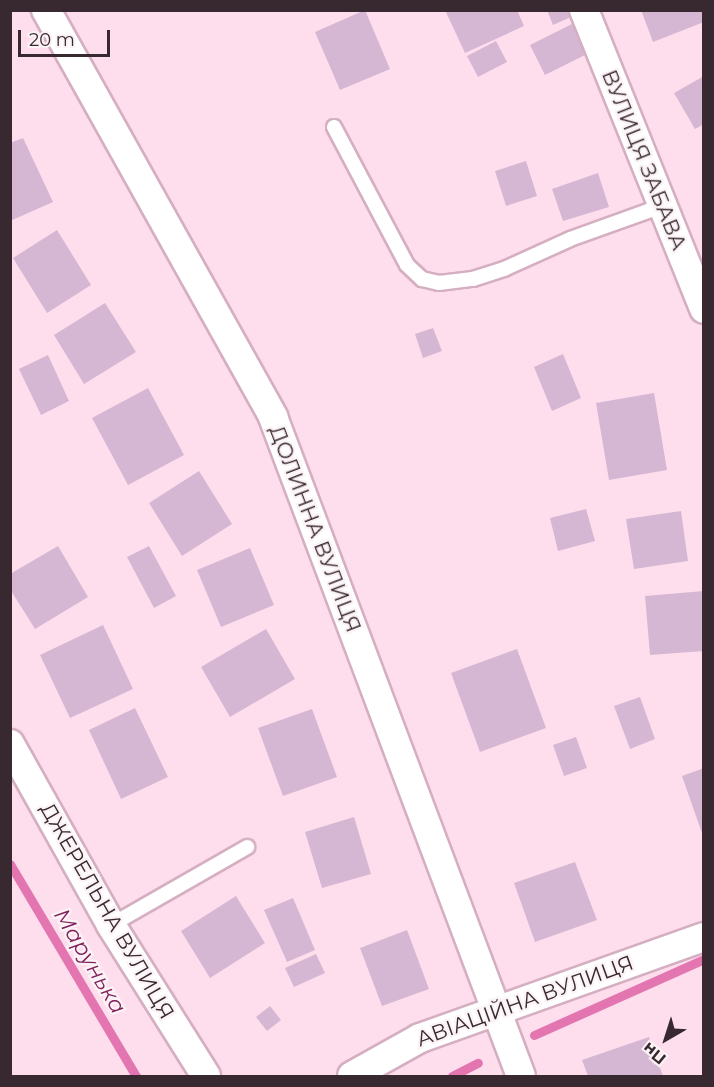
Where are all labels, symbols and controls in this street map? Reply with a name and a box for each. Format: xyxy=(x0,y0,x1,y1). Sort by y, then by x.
scale bar xyxy=(21,18,112,56)
text: 20 m xyxy=(29,29,75,51)
street label: ВУЛИЦЯ ЗАБАВА xyxy=(596,66,692,254)
street label: ДОЛИННА ВУЛИЦЯ xyxy=(264,422,366,636)
street label: ДЖЕРЕЛЬНА ВУЛИЦЯ xyxy=(35,798,179,1024)
water label: Марунька xyxy=(48,904,132,1018)
street label: АВІАЦІЙНА ВУЛИЦЯ xyxy=(413,950,637,1052)
north arrow xyxy=(636,1009,696,1069)
text: Пн xyxy=(639,1038,670,1068)

